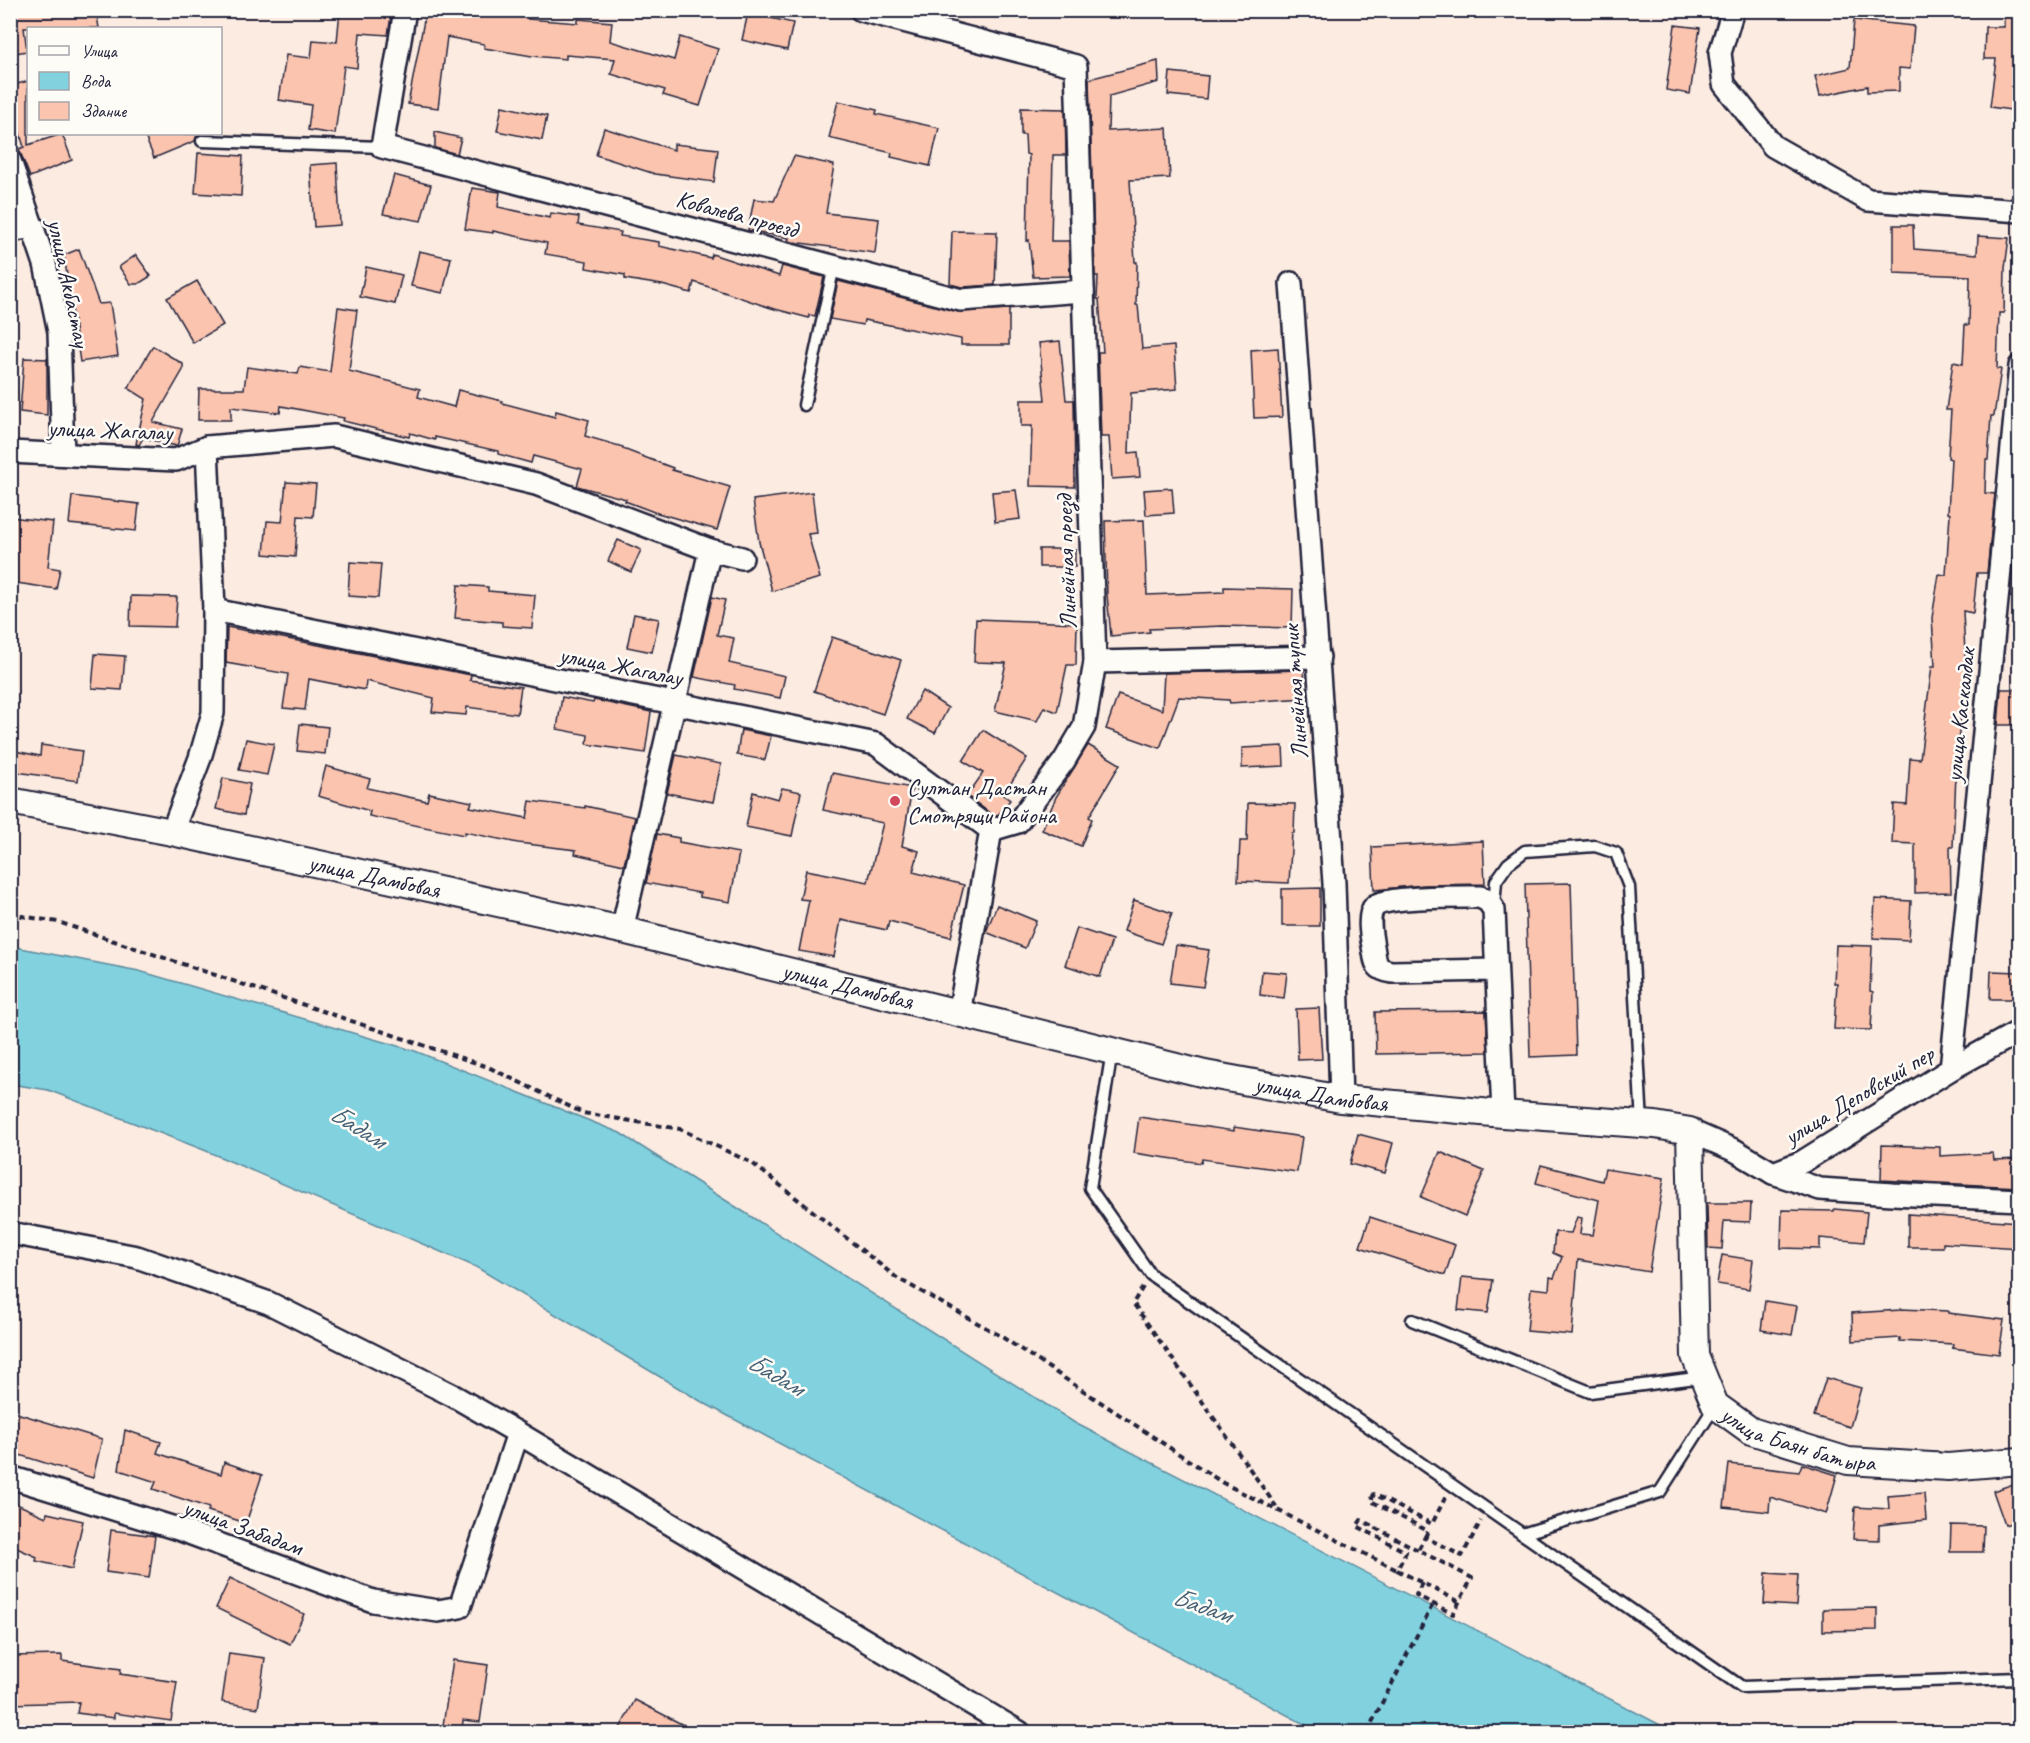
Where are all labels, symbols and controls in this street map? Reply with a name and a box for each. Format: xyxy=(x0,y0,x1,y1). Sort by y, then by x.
legend xyxy=(27,27,222,135)
text: Улица xyxy=(81,40,118,62)
text: Вода xyxy=(81,70,112,92)
text: Здание xyxy=(81,100,127,122)
street label: Ковалева проезд xyxy=(673,183,803,245)
street label: улица Акбастау xyxy=(40,214,98,351)
street label: улица Жагалау xyxy=(45,413,175,447)
street label: Линейная проезд xyxy=(1049,492,1084,630)
street label: Линейная тупик xyxy=(1275,622,1315,760)
street label: улица Жагалау xyxy=(555,639,687,693)
street label: улица Каскалдак xyxy=(1938,644,1982,785)
place label: Султан Дастан Смотрящи Района xyxy=(907,772,1057,830)
marker: Султан Дастан Смотрящи Района xyxy=(888,794,902,808)
street label: улица Дамбовая xyxy=(304,847,444,905)
street label: улица Дамбовая xyxy=(777,955,917,1017)
street label: улица Деповский пер xyxy=(1777,1038,1941,1153)
street label: улица Дамбовая xyxy=(1251,1068,1390,1118)
water label: Бадам xyxy=(324,1097,395,1158)
water label: Бадам xyxy=(742,1345,813,1405)
street label: улица Баян батыра xyxy=(1714,1398,1878,1478)
street label: улица Забадам xyxy=(178,1491,308,1563)
water label: Бадам xyxy=(1168,1580,1239,1632)

